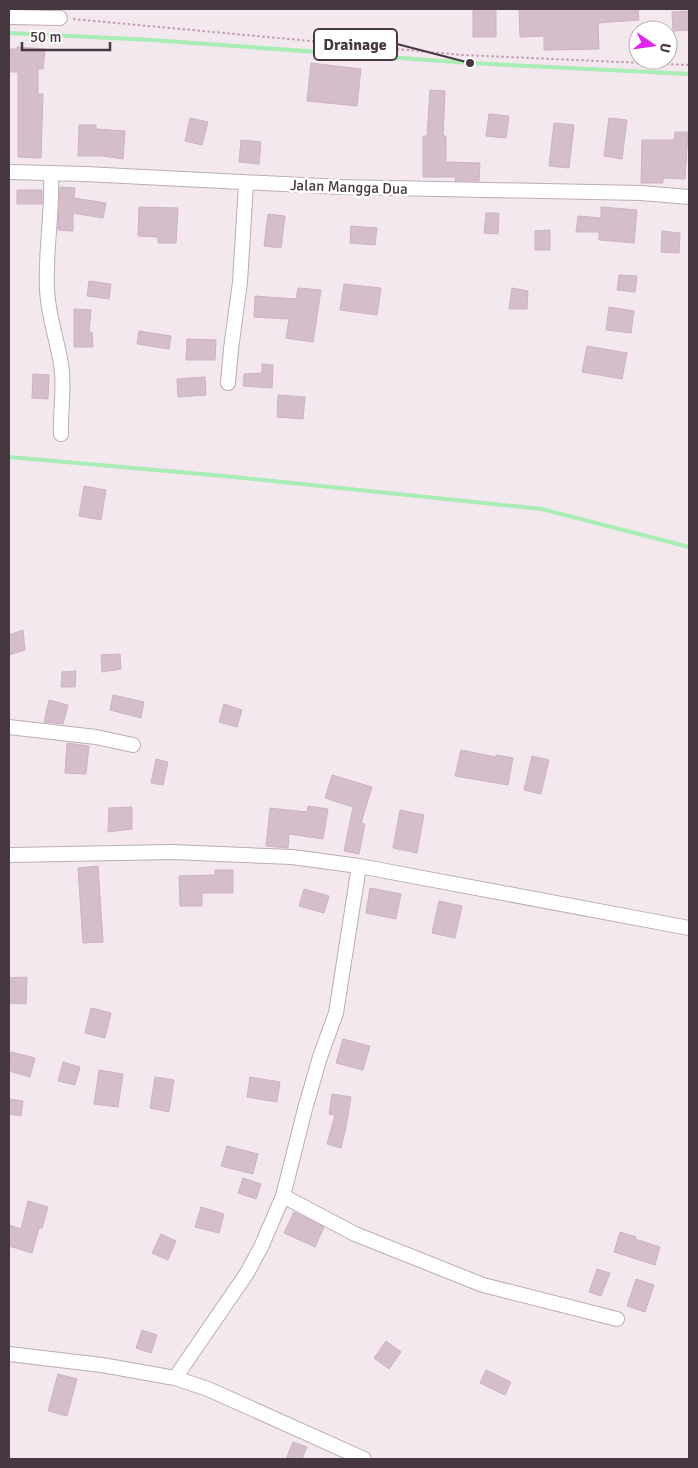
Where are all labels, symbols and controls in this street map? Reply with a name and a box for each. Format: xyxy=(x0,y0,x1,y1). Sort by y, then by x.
scale bar xyxy=(22,20,110,52)
north arrow xyxy=(628,20,678,70)
text: 50 m xyxy=(30,28,61,46)
callout: Drainage xyxy=(314,29,397,60)
text: Drainage xyxy=(323,35,387,55)
text: U xyxy=(656,41,675,54)
street label: Jalan Mangga Dua xyxy=(290,176,408,198)

